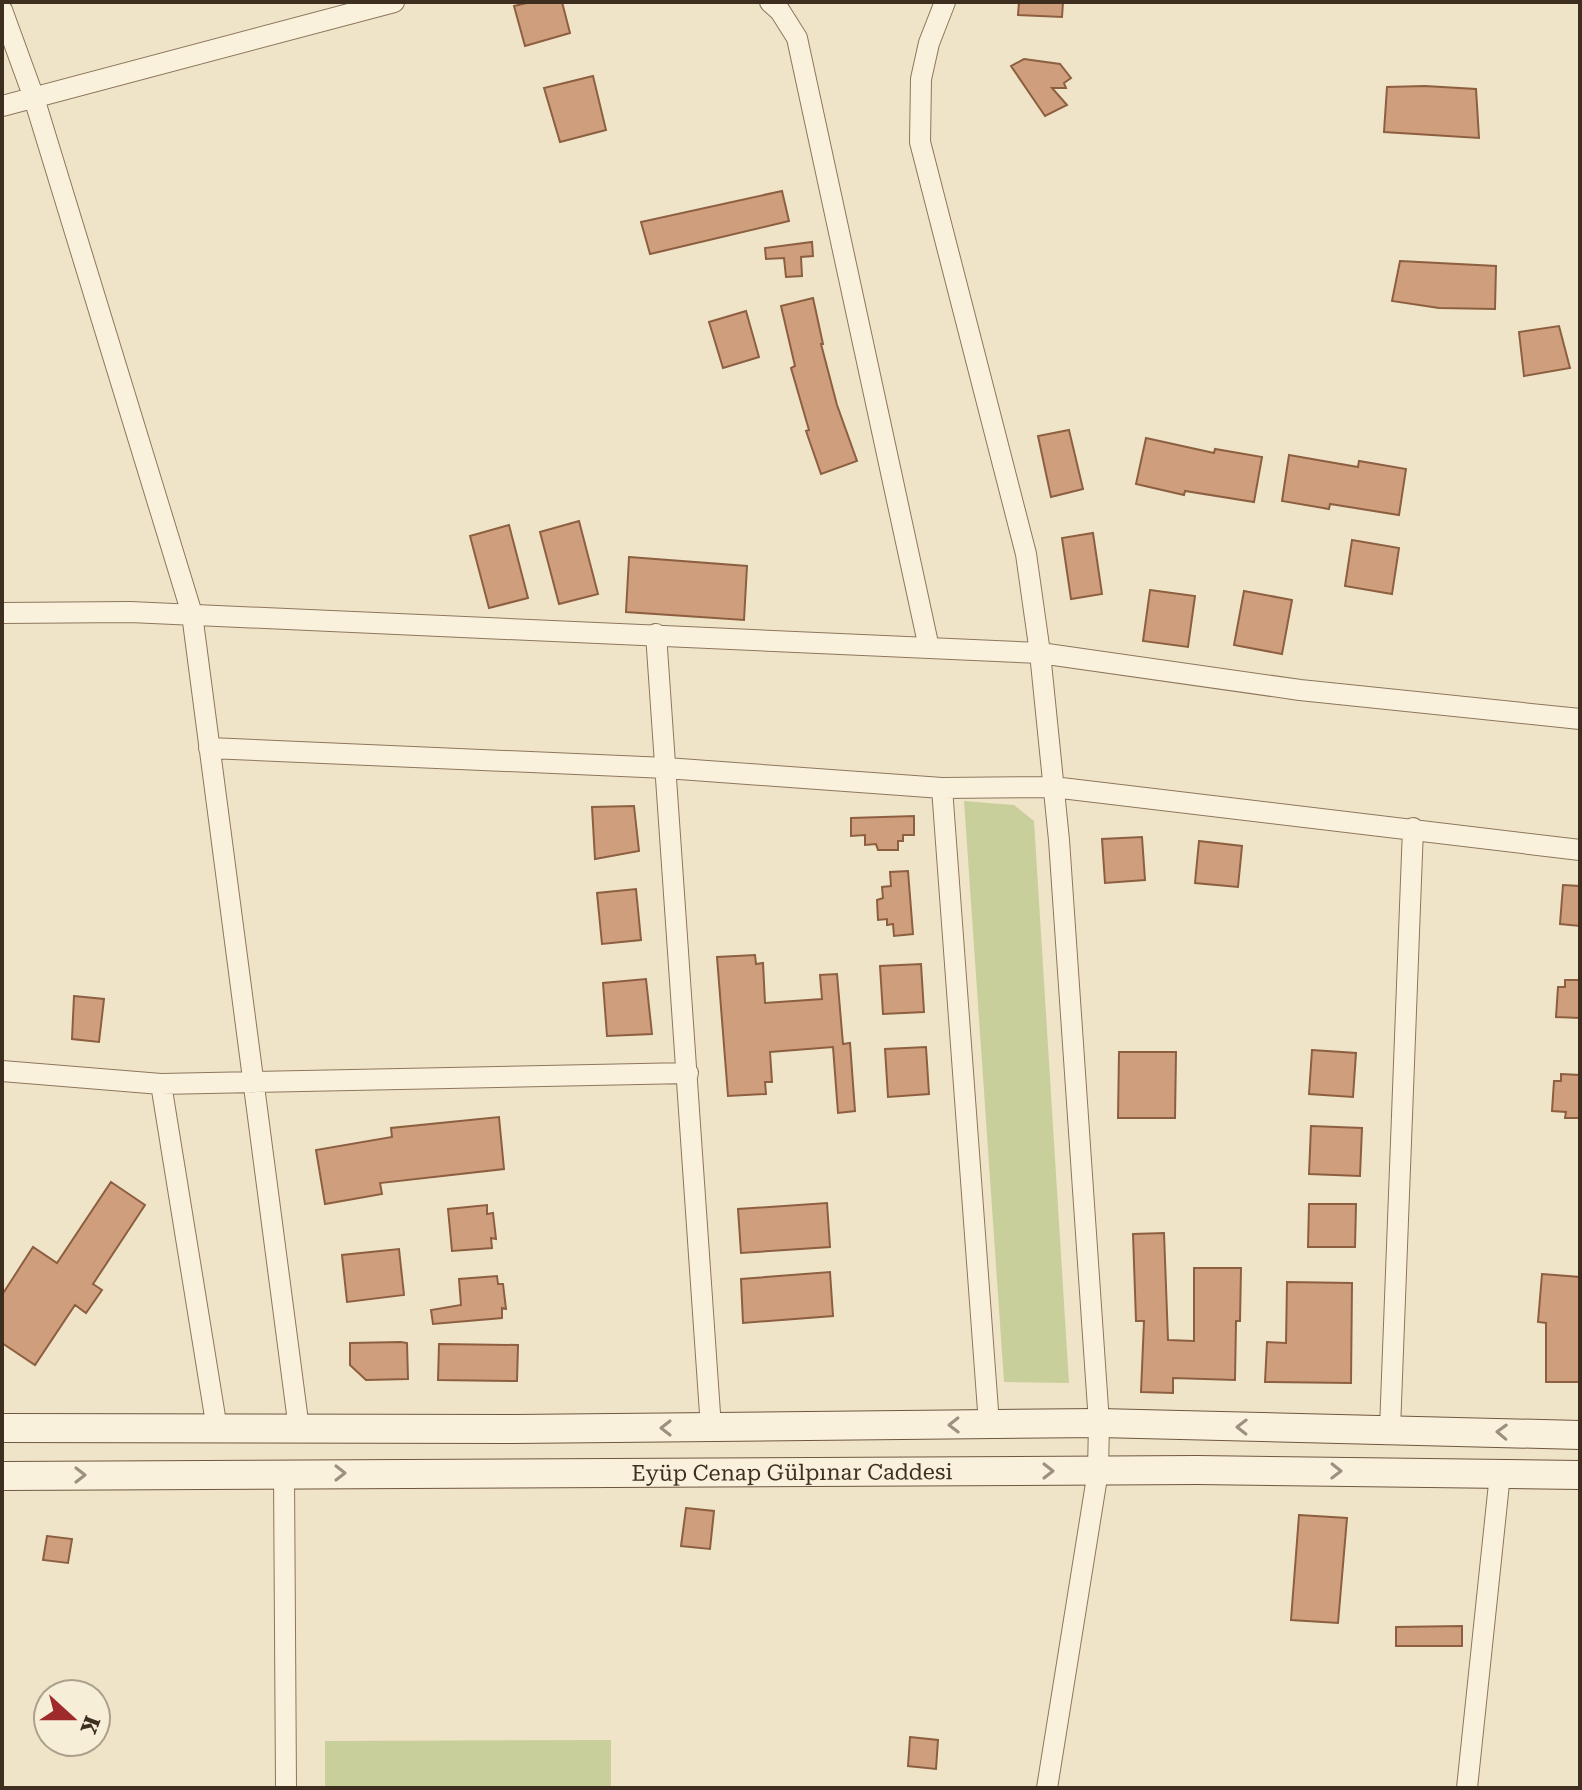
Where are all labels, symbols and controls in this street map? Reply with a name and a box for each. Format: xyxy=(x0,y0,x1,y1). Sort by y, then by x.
one-way arrow xyxy=(947,1416,960,1434)
one-way arrow xyxy=(659,1419,672,1437)
one-way arrow xyxy=(1235,1419,1248,1436)
one-way arrow xyxy=(1495,1424,1508,1441)
street label: Eyüp Cenap Gülpınar Caddesi xyxy=(632,1459,952,1485)
one-way arrow xyxy=(1042,1462,1055,1480)
one-way arrow xyxy=(1330,1463,1343,1480)
one-way arrow xyxy=(334,1464,347,1482)
one-way arrow xyxy=(74,1466,87,1484)
north arrow xyxy=(32,1678,112,1758)
text: K xyxy=(75,1712,105,1738)

